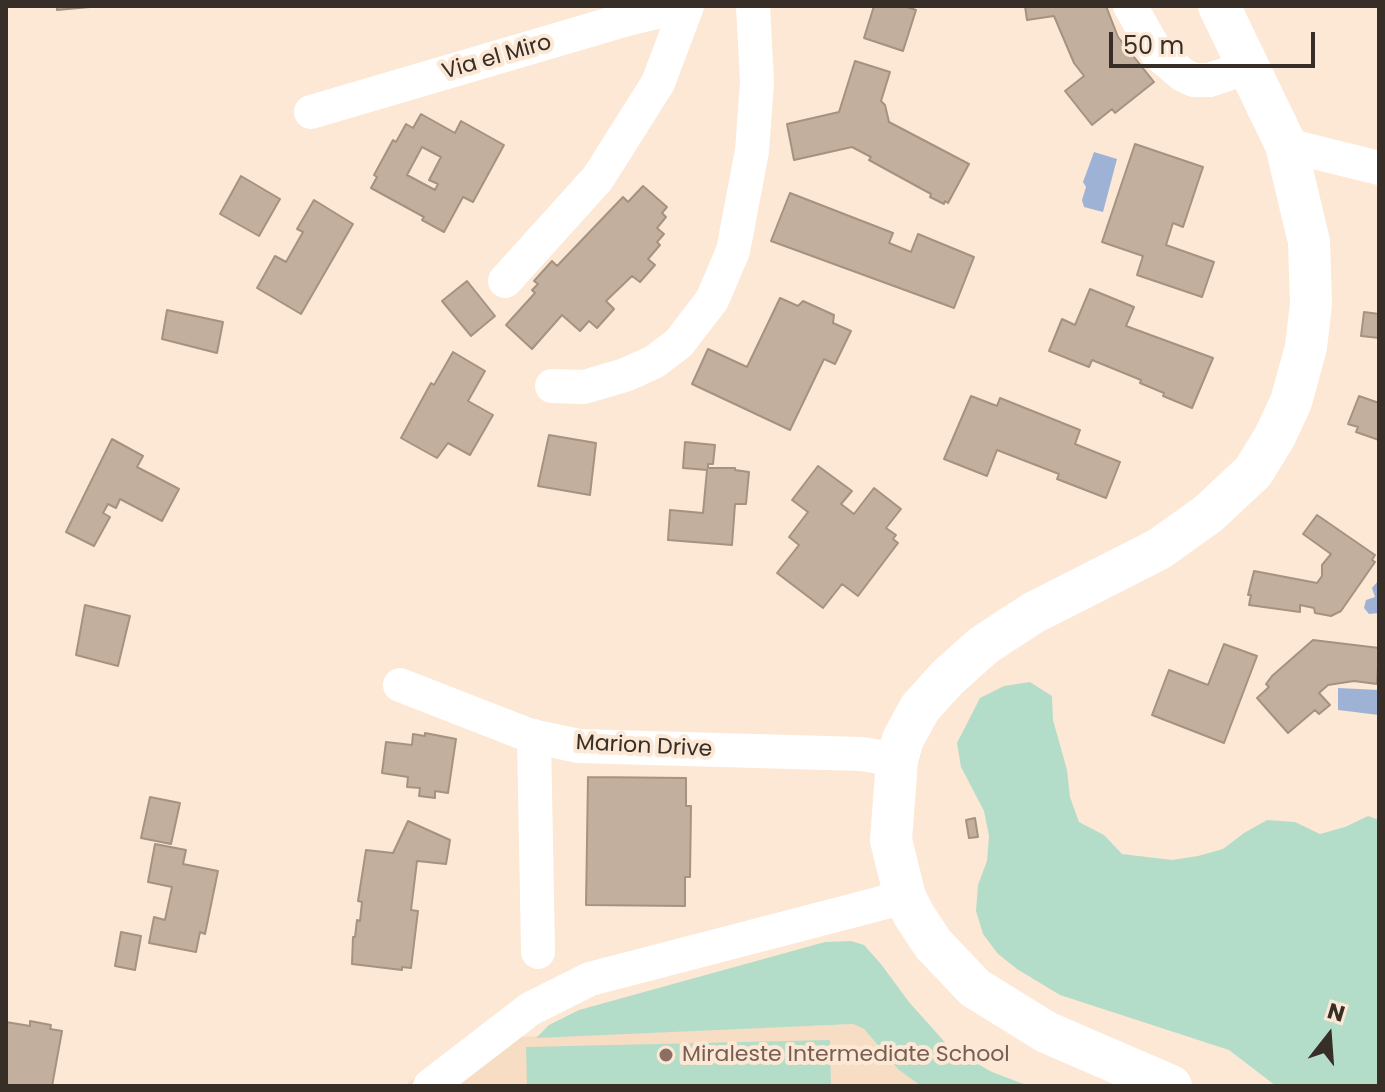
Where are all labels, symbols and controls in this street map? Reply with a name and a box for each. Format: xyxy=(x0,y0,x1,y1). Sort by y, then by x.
scale bar xyxy=(1113,16,1319,66)
text: 50 m xyxy=(1123,29,1184,62)
street label: Via el Miro xyxy=(439,30,555,86)
street label: Marion Drive xyxy=(575,730,713,764)
text: N xyxy=(1324,995,1349,1030)
north arrow xyxy=(1289,996,1369,1076)
place label: Miraleste Intermediate School xyxy=(682,1042,1010,1068)
marker: Miraleste Intermediate School xyxy=(657,1046,675,1064)

